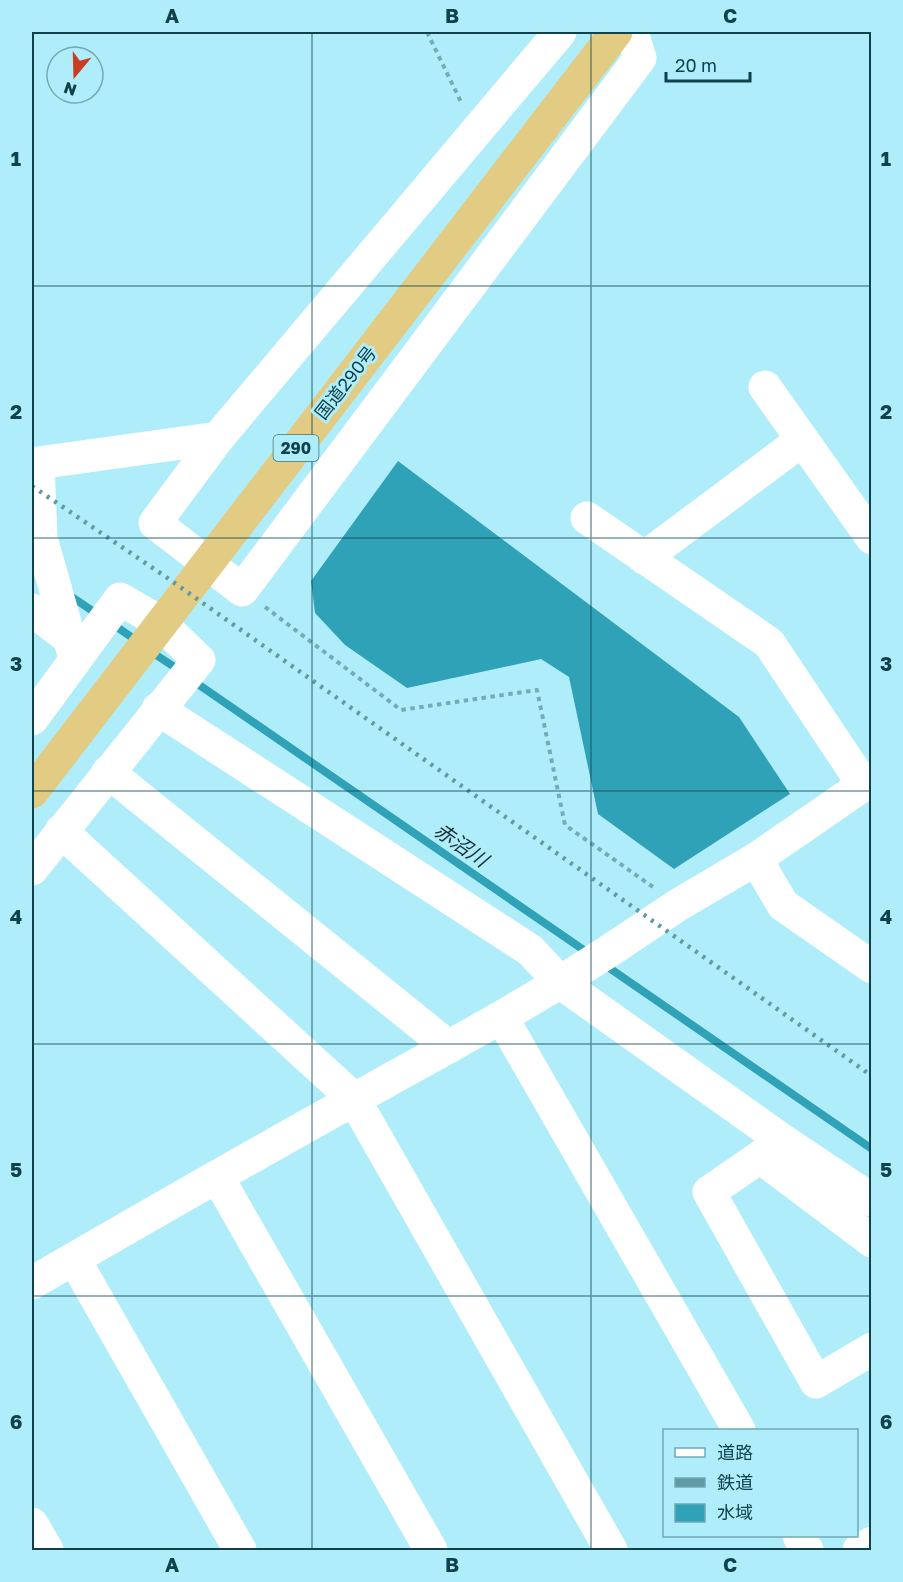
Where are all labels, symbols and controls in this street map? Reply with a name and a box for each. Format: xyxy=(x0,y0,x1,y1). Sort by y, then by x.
text: A xyxy=(165,3,179,27)
text: B xyxy=(445,3,459,27)
text: C xyxy=(723,3,737,27)
north arrow xyxy=(45,45,105,105)
scale bar xyxy=(666,45,750,83)
text: 20 m xyxy=(675,54,717,76)
text: N xyxy=(61,78,79,101)
text: 1 xyxy=(11,146,21,170)
text: 1 xyxy=(881,146,891,170)
street label: 国道290号 xyxy=(310,342,381,423)
text: 2 xyxy=(10,399,22,423)
text: 2 xyxy=(880,399,892,423)
road number: 290 xyxy=(274,435,318,461)
text: 3 xyxy=(10,651,22,675)
text: 3 xyxy=(880,651,892,675)
water label: 赤沼川 xyxy=(430,817,495,872)
text: 4 xyxy=(10,904,22,928)
text: 4 xyxy=(880,904,892,928)
text: 5 xyxy=(10,1157,22,1181)
text: 5 xyxy=(880,1157,892,1181)
text: 6 xyxy=(10,1409,22,1433)
text: 6 xyxy=(880,1409,892,1433)
legend xyxy=(663,1429,858,1537)
text: 道路 xyxy=(717,1441,753,1463)
text: 鉄道 xyxy=(717,1471,753,1493)
text: 水域 xyxy=(717,1501,753,1523)
text: A xyxy=(165,1552,179,1576)
text: B xyxy=(445,1552,459,1576)
text: C xyxy=(723,1552,737,1576)

